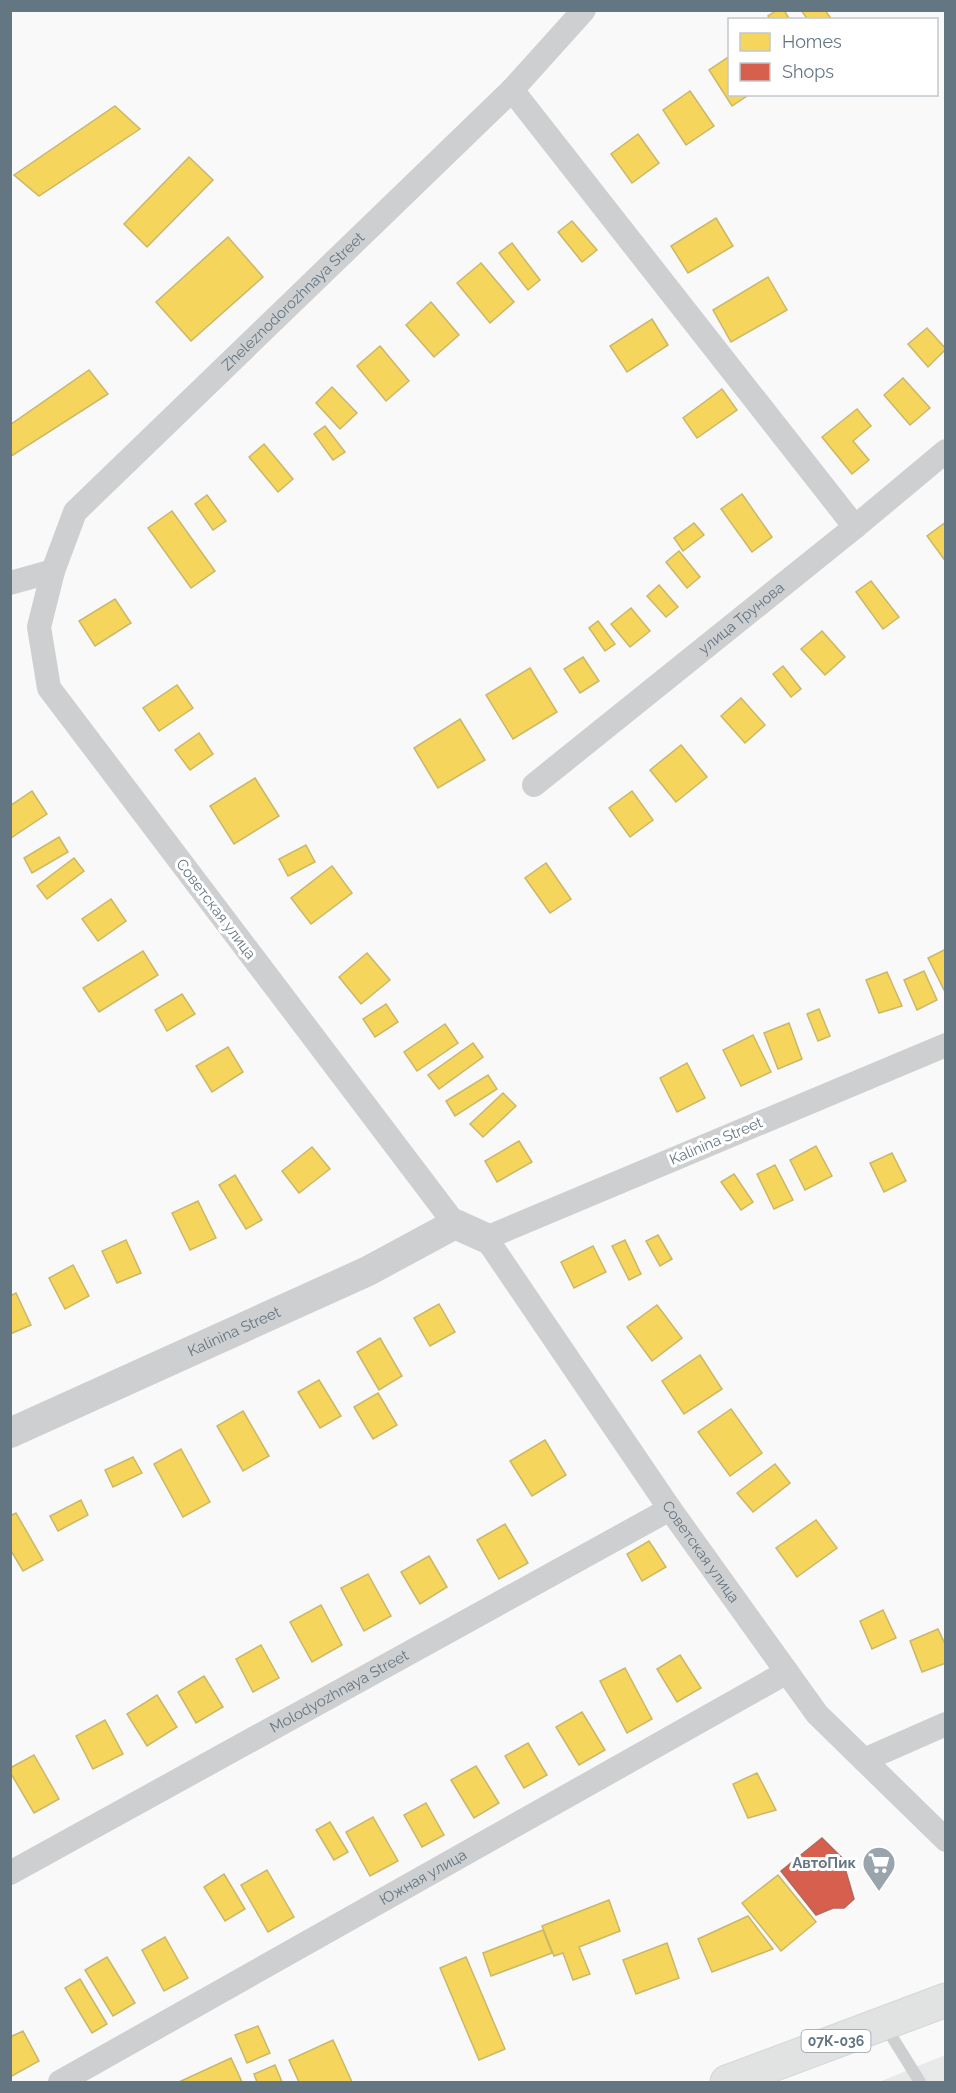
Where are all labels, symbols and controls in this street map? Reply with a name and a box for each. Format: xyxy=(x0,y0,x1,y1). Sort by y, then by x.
legend xyxy=(728,18,938,96)
text: Homes xyxy=(782,31,842,52)
text: Shops xyxy=(782,61,834,82)
street label: Zheleznodorozhnaya Street xyxy=(218,229,368,374)
street label: улица Трунова xyxy=(695,579,788,658)
street label: Советская улица xyxy=(172,855,260,963)
street label: Kalinina Street xyxy=(667,1113,765,1169)
street label: Kalinina Street xyxy=(185,1303,283,1360)
street label: Советская улица xyxy=(658,1497,743,1606)
street label: Molodyozhnaya Street xyxy=(267,1646,412,1737)
street label: Южная улица xyxy=(376,1845,470,1909)
supermarket icon: АвтоПик xyxy=(861,1845,897,1892)
place label: АвтоПик xyxy=(792,1854,856,1872)
road number: 07К-036 xyxy=(802,2030,870,2052)

